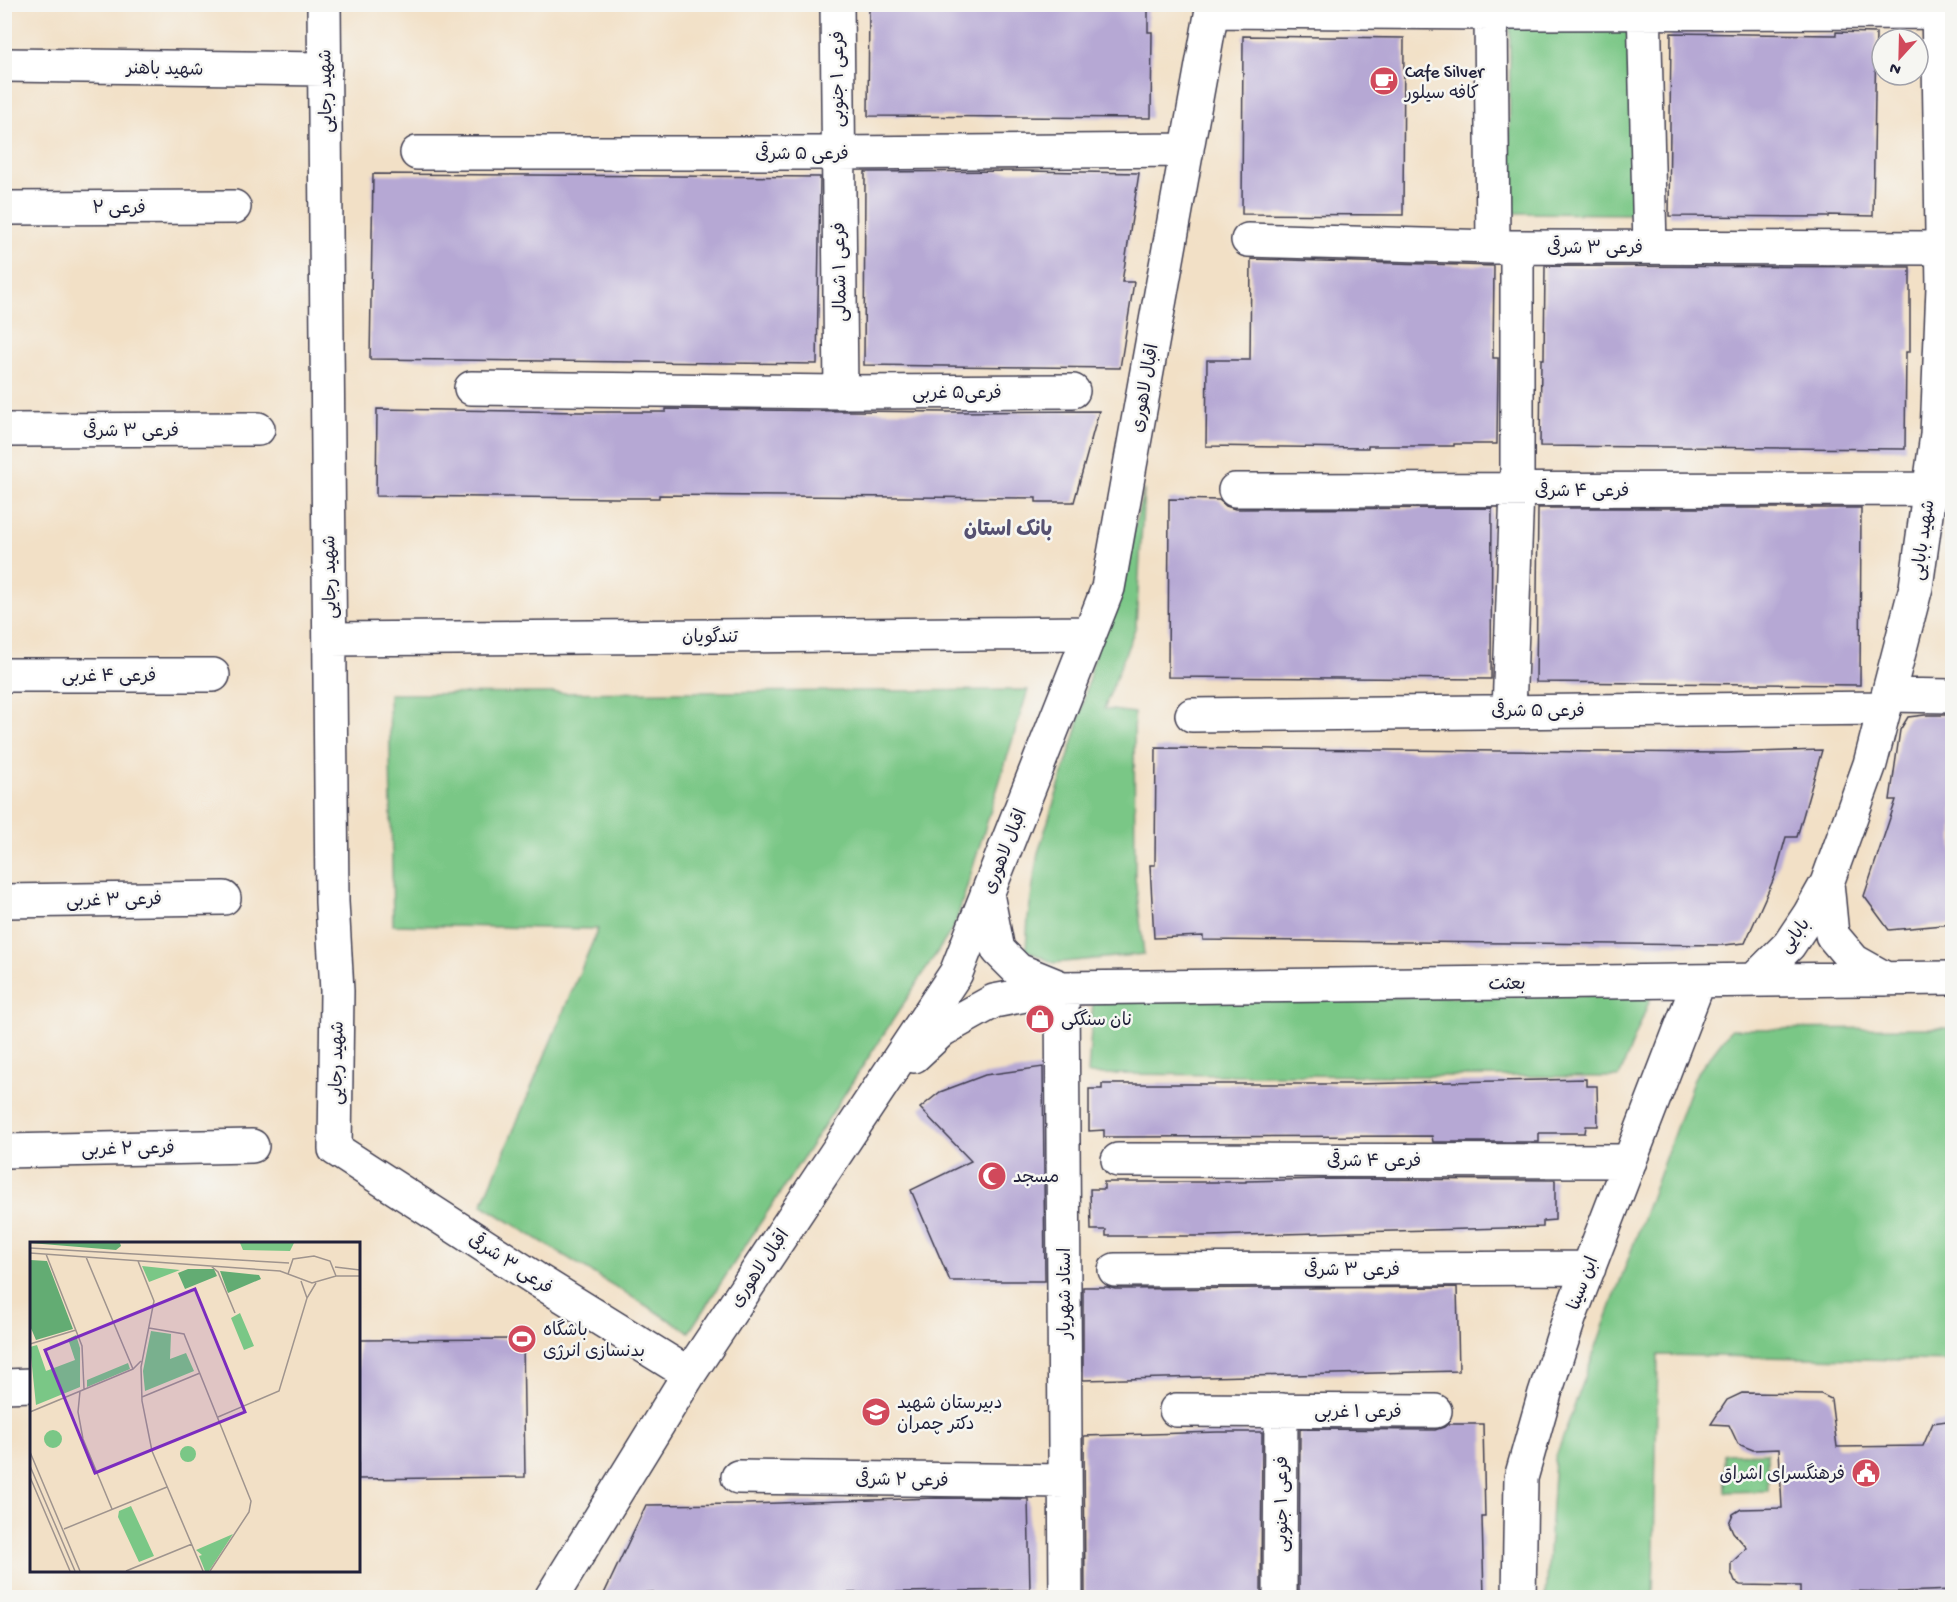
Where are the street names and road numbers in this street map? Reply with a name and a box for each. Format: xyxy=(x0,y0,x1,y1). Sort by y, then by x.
street label: فرعی ۱ جنوبی xyxy=(829,31,850,127)
street label: شهید رجایی xyxy=(316,49,339,133)
street label: شهید باهنر xyxy=(124,59,204,82)
street label: فرعی ۵ شرقی xyxy=(755,141,849,166)
street label: فرعی ۲ xyxy=(92,199,146,220)
street label: فرعی ۱ شمالی xyxy=(830,222,853,322)
street label: فرعی ۳ شرقی xyxy=(1547,235,1643,260)
street label: اقبال لاهوری xyxy=(1128,342,1165,435)
street label: فرعی۵ غربی xyxy=(912,384,1002,405)
street label: فرعی ۳ شرقی xyxy=(83,418,179,443)
street label: فرعی ۴ شرقی xyxy=(1535,478,1629,503)
street label: شهید بابایی xyxy=(1908,499,1941,582)
street label: شهید رجایی xyxy=(320,535,343,619)
street label: تندگویان xyxy=(682,626,739,649)
street label: فرعی ۴ غربی xyxy=(62,667,156,688)
street label: فرعی ۵ شرقی xyxy=(1491,698,1585,723)
street label: اقبال لاهوری xyxy=(980,806,1033,898)
street label: فرعی ۳ غربی xyxy=(66,890,162,913)
street label: بابایی xyxy=(1776,915,1816,958)
street label: بعثت xyxy=(1488,975,1526,996)
street label: شهید رجایی xyxy=(327,1021,350,1105)
street label: فرعی ۲ غربی xyxy=(81,1139,175,1162)
street label: فرعی ۴ شرقی xyxy=(1327,1148,1421,1173)
street label: اقبال لاهوری xyxy=(727,1226,795,1313)
street label: فرعی ۳ شرقی xyxy=(464,1227,558,1300)
street label: استاد شهریار xyxy=(1056,1248,1077,1340)
street label: ابن سینا xyxy=(1565,1254,1604,1314)
street label: فرعی ۳ شرقی xyxy=(1304,1257,1400,1282)
street label: فرعی ۱ غربی xyxy=(1314,1403,1402,1424)
street label: فرعی ۱ جنوبی xyxy=(1273,1456,1294,1552)
street label: فرعی ۲ شرقی xyxy=(855,1466,949,1493)

